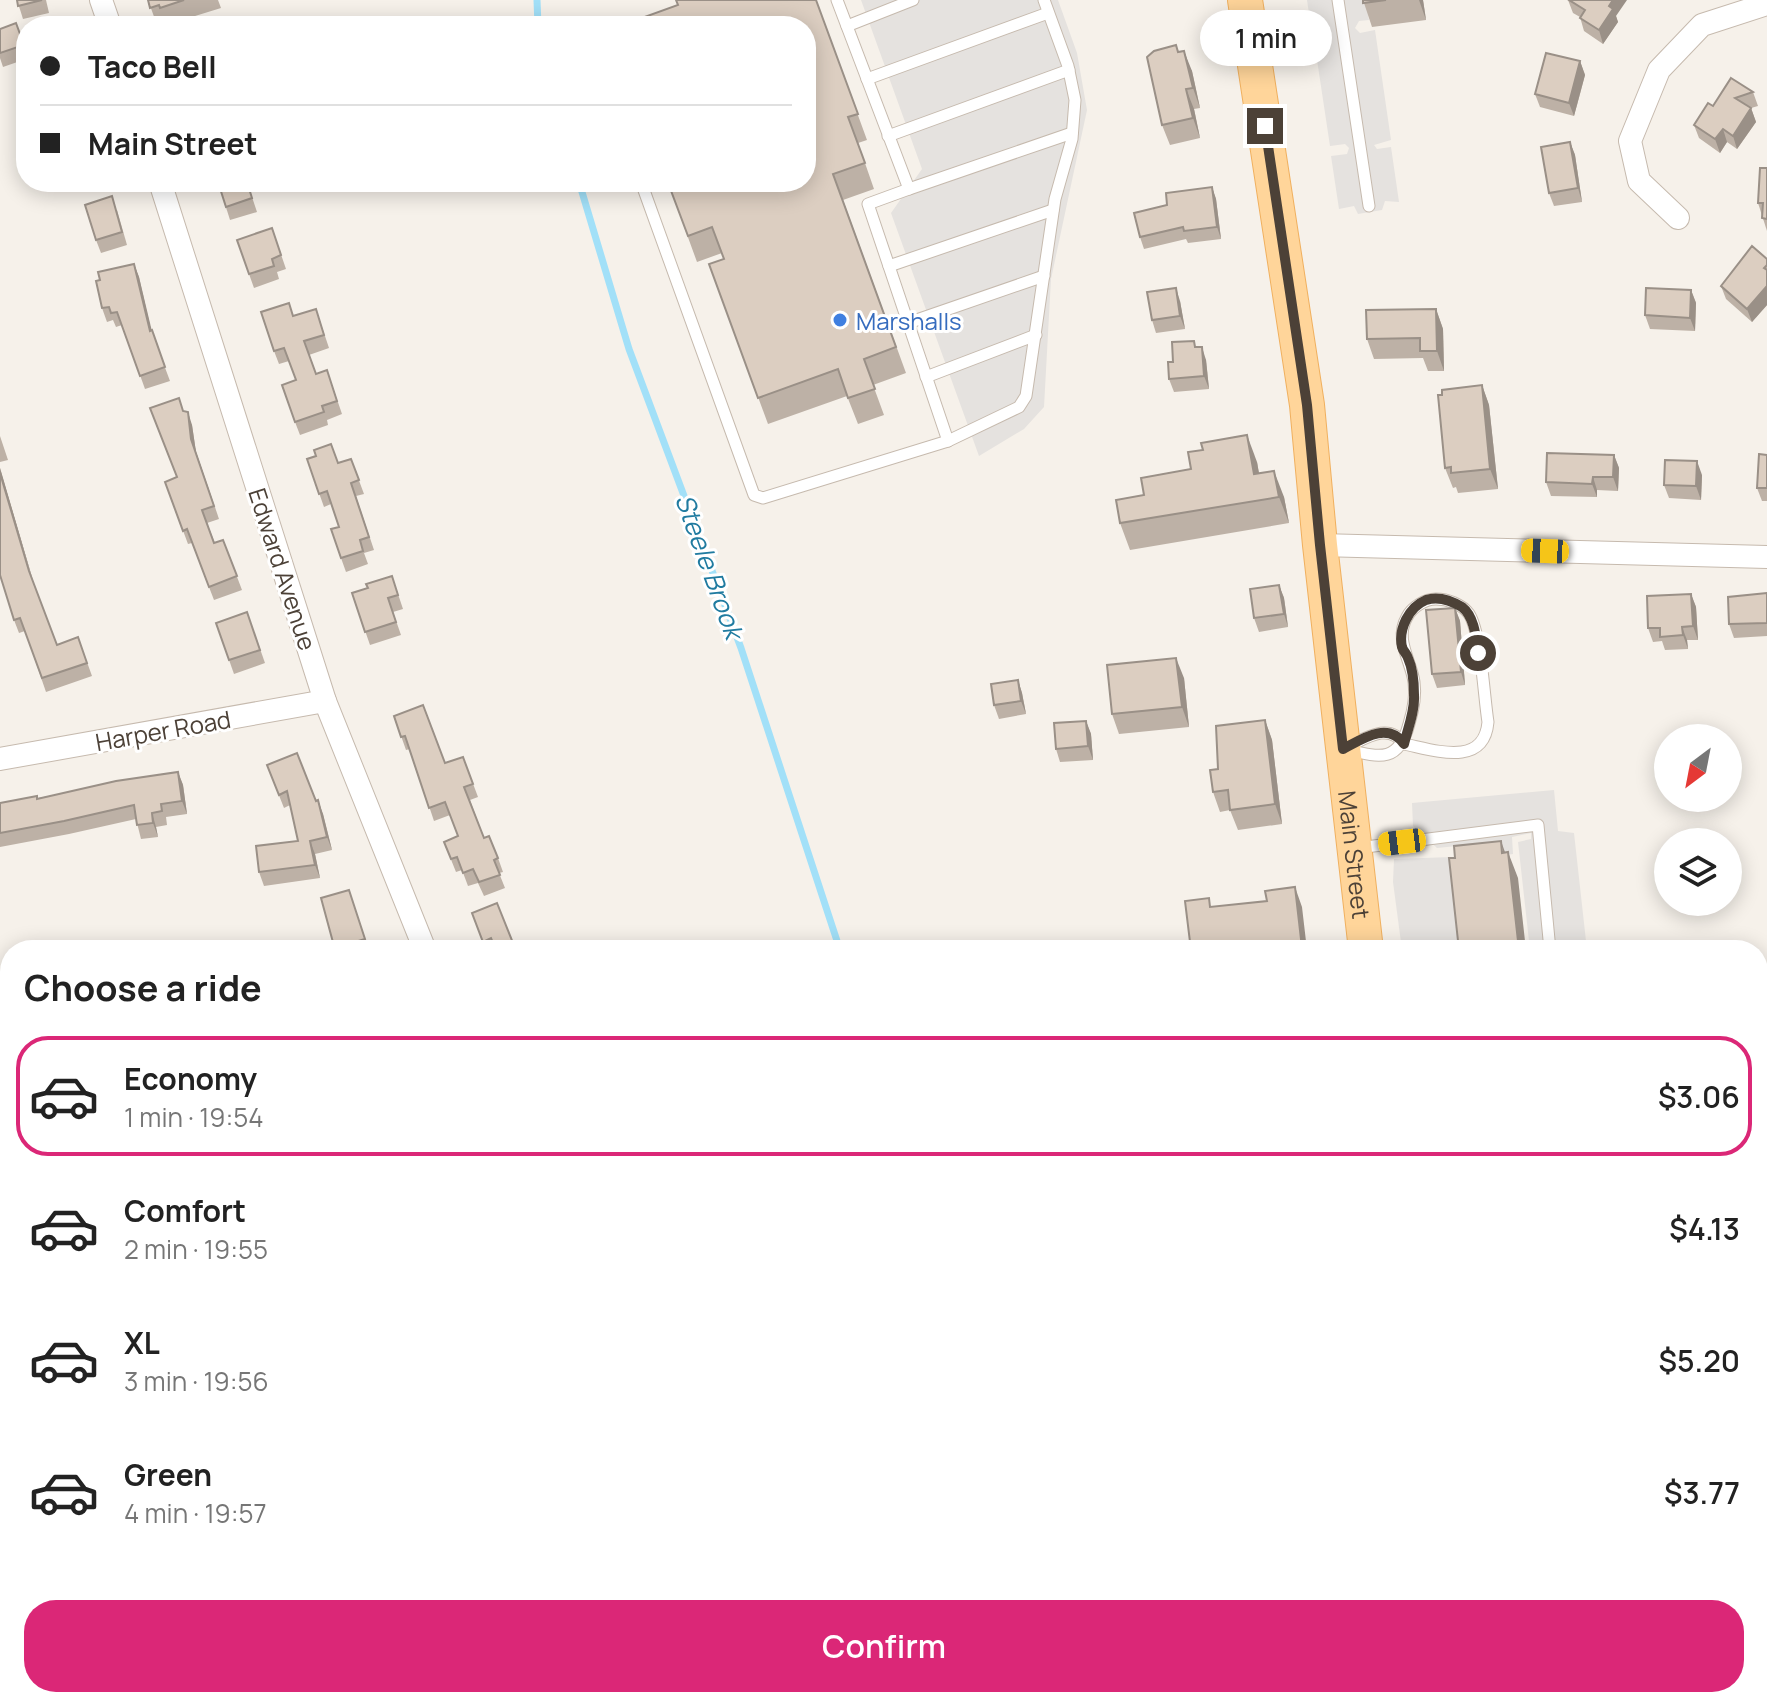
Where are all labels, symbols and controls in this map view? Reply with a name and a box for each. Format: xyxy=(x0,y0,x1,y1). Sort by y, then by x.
callout: 1 min xyxy=(1199,10,1331,66)
text: 1 min xyxy=(1235,20,1297,56)
text: Taco Bell xyxy=(88,46,217,87)
route end xyxy=(1247,108,1283,144)
text: Main Street xyxy=(88,123,258,164)
place label: Marshalls xyxy=(856,304,962,337)
marker: Marshalls xyxy=(831,311,849,329)
street label: Edward Avenue xyxy=(241,484,325,654)
water label: Steele Brook xyxy=(667,489,754,647)
car xyxy=(1521,538,1569,564)
route start xyxy=(1460,635,1496,671)
street label: Harper Road xyxy=(93,702,233,758)
north arrow xyxy=(1654,724,1742,812)
map controls xyxy=(1654,724,1742,916)
street label: Main Street xyxy=(1332,789,1379,921)
car xyxy=(1377,827,1427,857)
button: layers xyxy=(1654,828,1742,916)
text: Choose a ride xyxy=(24,963,262,1012)
text: Economy xyxy=(124,1058,257,1099)
icon: car xyxy=(28,1060,100,1132)
text: $3.06 xyxy=(1658,1076,1740,1117)
text: 1 min · 19:54 xyxy=(124,1099,264,1135)
text: Comfort xyxy=(124,1190,246,1231)
icon: car xyxy=(28,1192,100,1264)
text: $4.13 xyxy=(1669,1208,1740,1249)
text: 2 min · 19:55 xyxy=(124,1231,268,1267)
text: XL xyxy=(124,1322,160,1363)
icon: car xyxy=(28,1324,100,1396)
text: $5.20 xyxy=(1659,1340,1740,1381)
text: 3 min · 19:56 xyxy=(124,1363,269,1399)
text: Green xyxy=(124,1454,212,1495)
icon: car xyxy=(28,1456,100,1528)
text: $3.77 xyxy=(1664,1472,1740,1513)
text: 4 min · 19:57 xyxy=(124,1495,267,1531)
button: Confirm xyxy=(24,1600,1744,1692)

